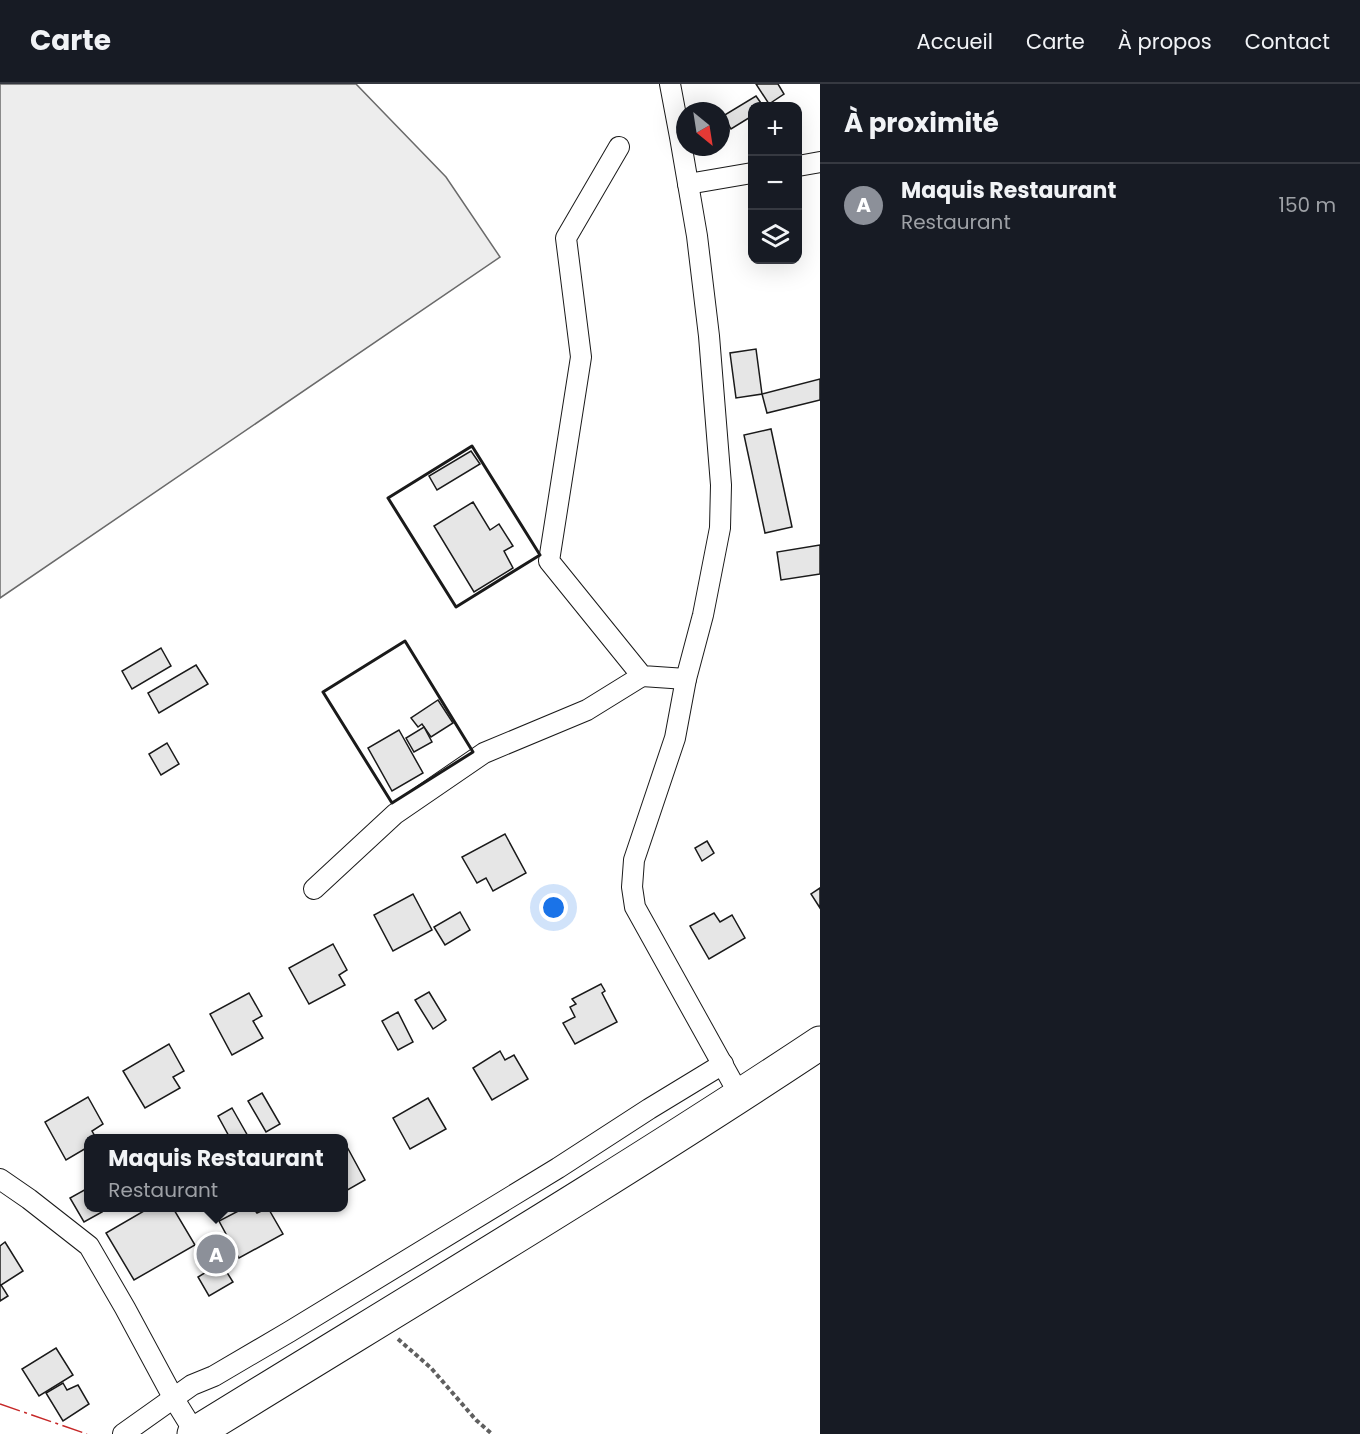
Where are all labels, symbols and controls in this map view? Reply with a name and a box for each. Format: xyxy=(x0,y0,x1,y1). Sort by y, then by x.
text: Carte xyxy=(30,21,111,60)
text: Accueil xyxy=(916,27,993,56)
text: Carte xyxy=(1026,27,1085,56)
text: À propos xyxy=(1118,27,1212,56)
text: Contact xyxy=(1245,27,1330,56)
north arrow xyxy=(676,102,730,156)
map controls xyxy=(748,102,802,264)
button: + xyxy=(748,102,802,156)
text: À proximité xyxy=(844,105,999,141)
button: − xyxy=(748,156,802,210)
text: Maquis Restaurant xyxy=(901,175,1116,206)
text: A xyxy=(856,191,871,219)
text: 150 m xyxy=(1279,191,1336,219)
text: Restaurant xyxy=(901,208,1011,236)
button: layers xyxy=(748,210,802,264)
your location xyxy=(539,893,568,922)
popup xyxy=(84,1134,348,1212)
text: Maquis Restaurant xyxy=(108,1143,324,1174)
text: Restaurant xyxy=(108,1176,218,1204)
pin: A xyxy=(196,1232,236,1276)

